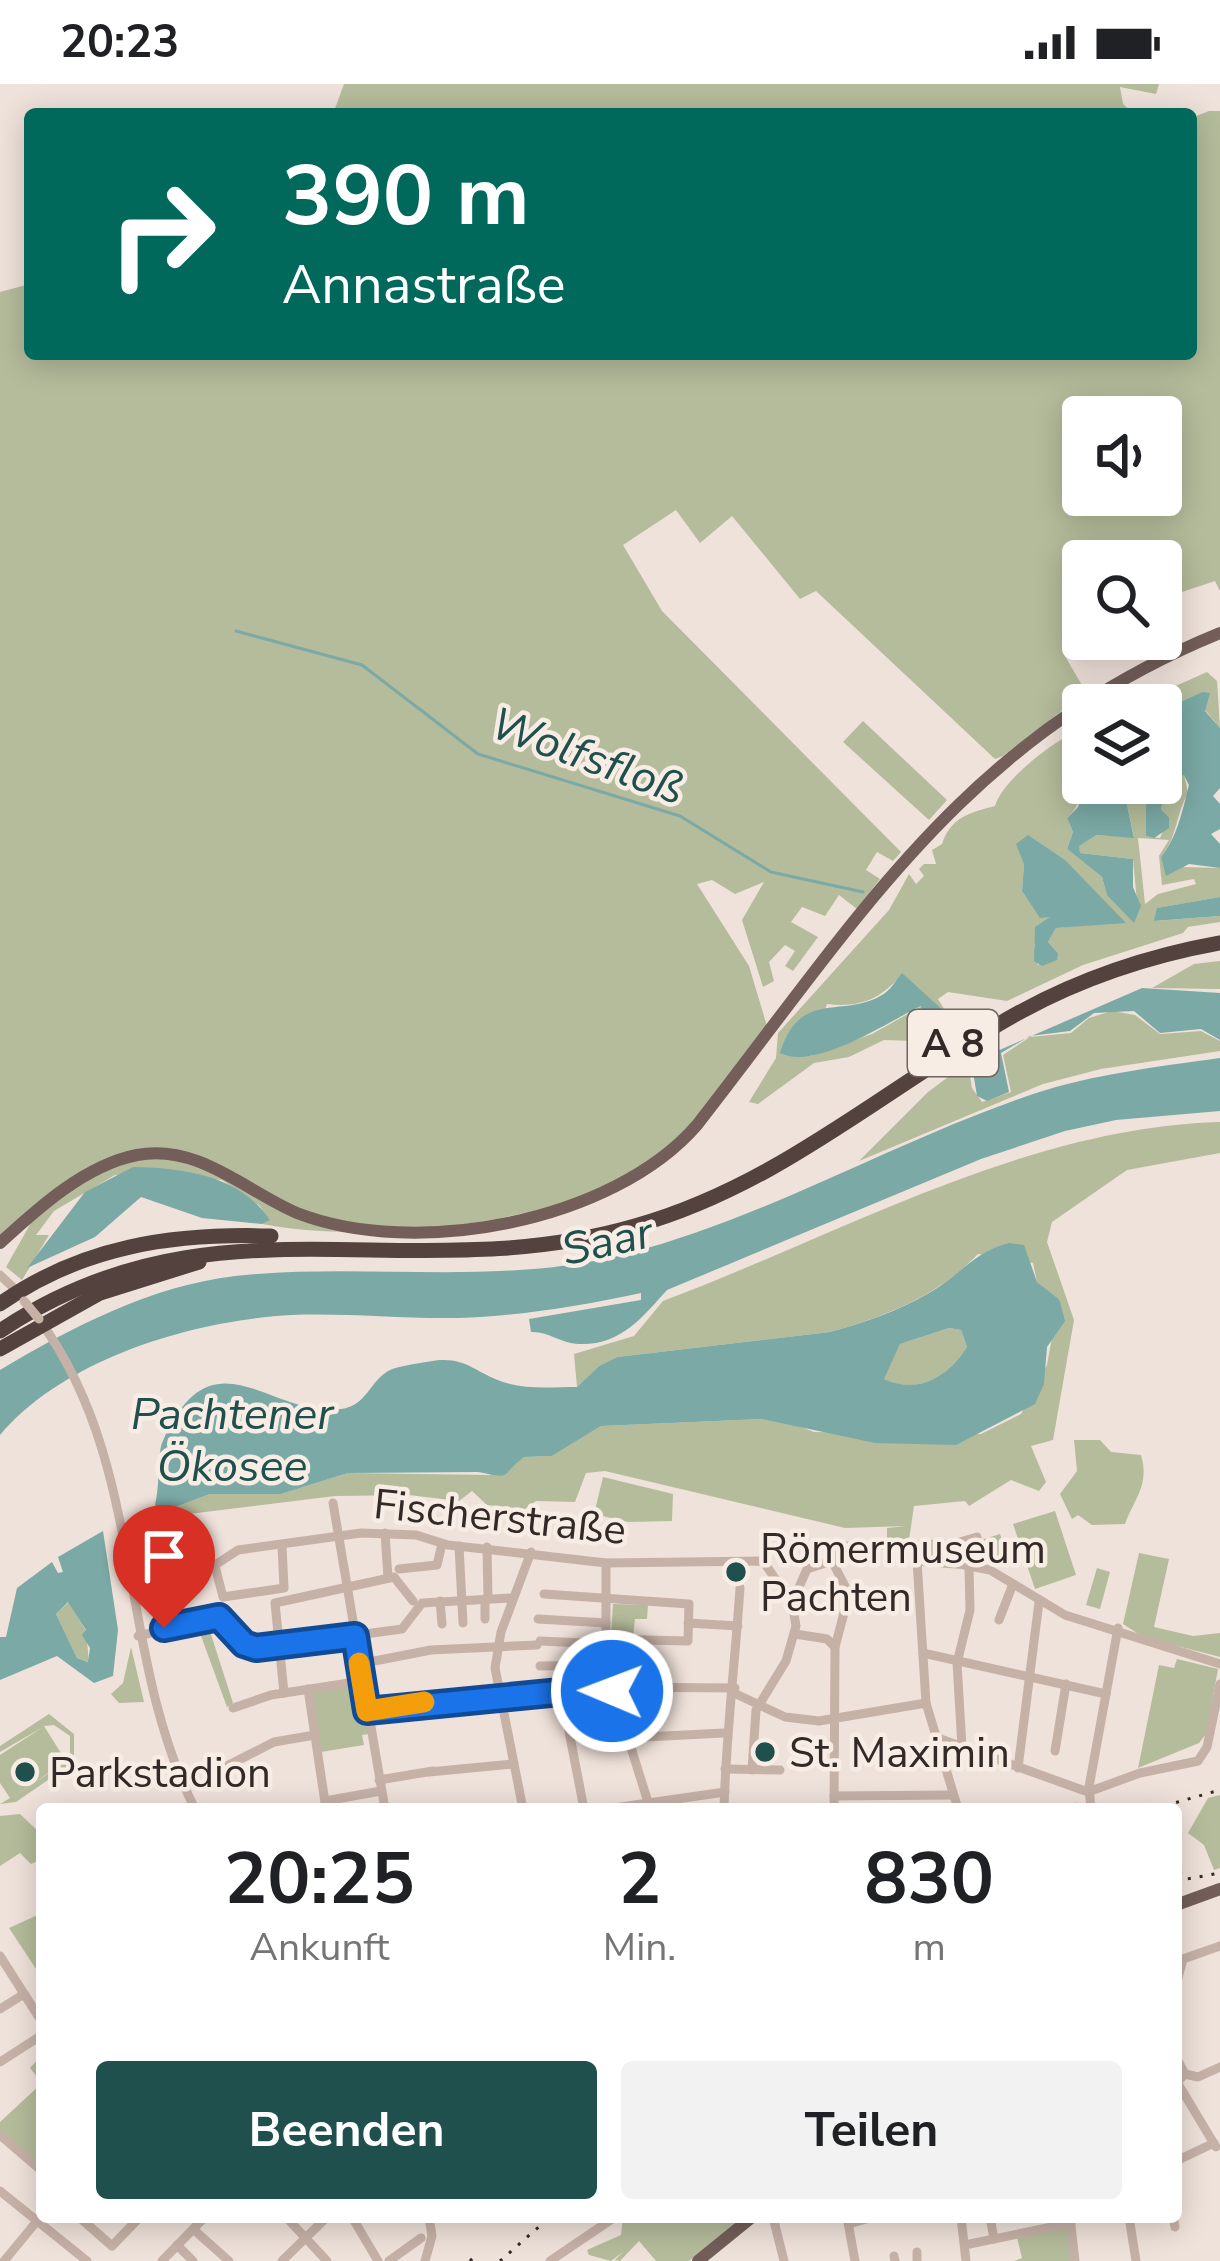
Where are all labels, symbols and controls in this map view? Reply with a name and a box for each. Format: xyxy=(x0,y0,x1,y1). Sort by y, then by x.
text: 20:23 xyxy=(60,12,179,73)
text: 390 m xyxy=(282,139,530,254)
icon: right xyxy=(84,156,240,312)
text: Annastraße xyxy=(282,248,566,322)
map controls xyxy=(1062,396,1182,804)
button: sound xyxy=(1062,396,1182,516)
button: search xyxy=(1062,540,1182,660)
button: layers xyxy=(1062,684,1182,804)
water label: Wolfsfloß xyxy=(482,693,693,820)
road number: A 8 xyxy=(908,1010,998,1076)
water label: Saar xyxy=(556,1202,660,1281)
water label: Pachtener Ökosee xyxy=(131,1384,335,1497)
street label: Fischerstraße xyxy=(371,1476,629,1559)
pin xyxy=(113,1505,215,1628)
place label: Römermuseum Pachten xyxy=(760,1521,1046,1626)
icon: arrive xyxy=(131,1523,197,1589)
marker: Römermuseum Pachten xyxy=(723,1559,749,1585)
position arrow xyxy=(549,1628,675,1754)
place label: St. Maximin xyxy=(789,1725,1010,1782)
marker: St. Maximin xyxy=(752,1739,778,1765)
place label: Parkstadion xyxy=(49,1745,271,1802)
marker: Parkstadion xyxy=(12,1759,38,1785)
text: 20:25 xyxy=(224,1830,415,1928)
text: 2 xyxy=(618,1830,661,1928)
text: 830 xyxy=(864,1830,994,1928)
text: Ankunft xyxy=(249,1921,389,1974)
text: Min. xyxy=(603,1921,676,1974)
text: m xyxy=(912,1921,946,1974)
button: Beenden xyxy=(96,2061,597,2199)
button: Teilen xyxy=(621,2061,1122,2199)

